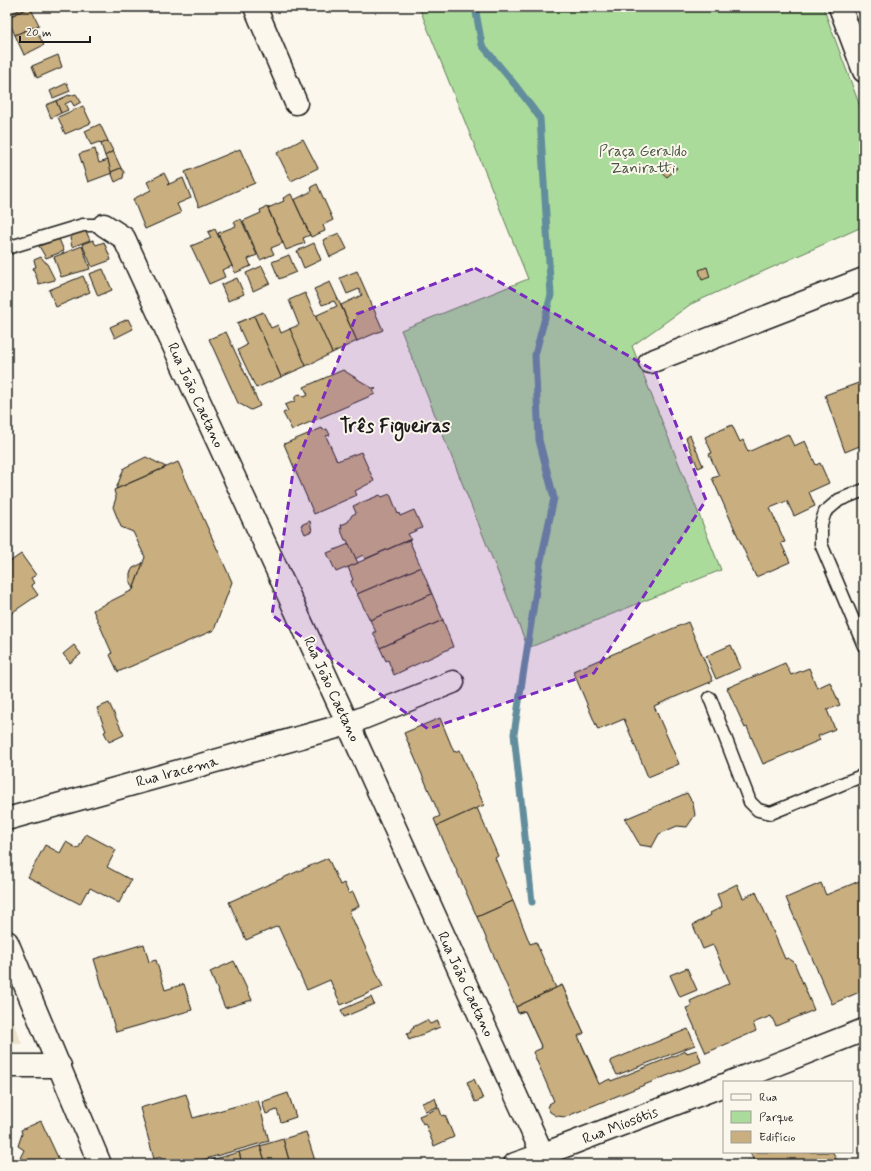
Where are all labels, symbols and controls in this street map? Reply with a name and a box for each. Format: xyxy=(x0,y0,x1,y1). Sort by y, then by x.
scale bar xyxy=(20,18,90,44)
text: 20 m xyxy=(26,25,52,41)
park label: Praça Geraldo Zaniratti xyxy=(599,142,687,179)
street label: Rua João Caetano xyxy=(162,340,228,451)
district label: Três Figueiras xyxy=(340,414,451,442)
street label: Rua João Caetano xyxy=(298,634,364,745)
street label: Rua Iracema xyxy=(134,751,222,793)
street label: Rua João Caetano xyxy=(432,929,498,1040)
legend xyxy=(723,1081,853,1153)
text: Rua xyxy=(759,1090,777,1106)
street label: Rua Miosótis xyxy=(580,1102,661,1149)
text: Parque xyxy=(759,1110,794,1126)
text: Edifício xyxy=(759,1130,795,1146)

